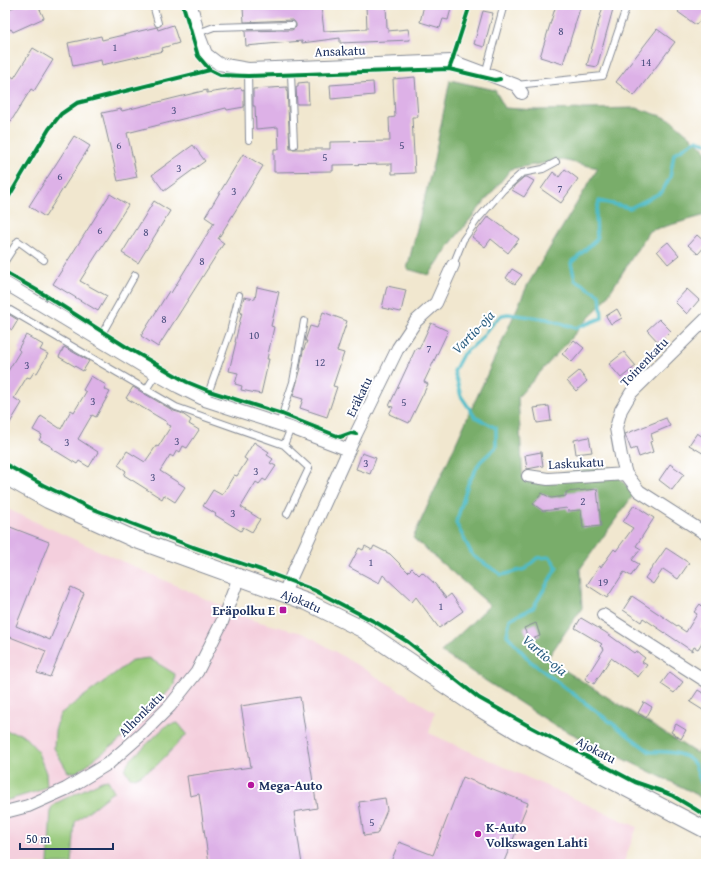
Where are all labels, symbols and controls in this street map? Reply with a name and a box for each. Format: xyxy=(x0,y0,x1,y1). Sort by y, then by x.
house number: 8 xyxy=(558,23,564,39)
house number: 1 xyxy=(112,39,118,55)
street label: Ansakatu xyxy=(314,41,366,61)
house number: 14 xyxy=(641,54,651,70)
house number: 3 xyxy=(171,102,177,118)
house number: 6 xyxy=(116,137,122,153)
house number: 5 xyxy=(399,137,405,153)
house number: 5 xyxy=(322,149,328,165)
house number: 3 xyxy=(176,160,182,176)
house number: 6 xyxy=(57,168,63,184)
house number: 7 xyxy=(557,180,563,196)
house number: 3 xyxy=(231,183,237,199)
house number: 6 xyxy=(97,222,103,238)
house number: 8 xyxy=(143,224,149,240)
house number: 8 xyxy=(199,253,205,269)
water label: Vartio-oja xyxy=(447,305,499,358)
house number: 8 xyxy=(161,311,167,327)
house number: 10 xyxy=(249,327,259,343)
street label: Toinenkatu xyxy=(616,333,672,391)
house number: 7 xyxy=(426,340,432,356)
house number: 12 xyxy=(315,354,325,370)
house number: 3 xyxy=(24,357,30,373)
street label: Eräkatu xyxy=(341,374,377,420)
house number: 3 xyxy=(90,393,96,409)
house number: 5 xyxy=(401,394,407,410)
house number: 3 xyxy=(174,433,180,449)
house number: 3 xyxy=(64,434,70,450)
street label: Laskukatu xyxy=(548,452,604,474)
house number: 3 xyxy=(363,455,369,471)
house number: 3 xyxy=(253,463,259,479)
house number: 3 xyxy=(150,469,156,485)
house number: 2 xyxy=(580,493,586,509)
house number: 3 xyxy=(230,505,236,521)
house number: 1 xyxy=(368,554,374,570)
house number: 19 xyxy=(598,574,608,590)
street label: Ajokatu xyxy=(278,584,325,617)
house number: 1 xyxy=(438,598,444,614)
place label: Eräpolku E xyxy=(212,601,275,620)
marker: Eräpolku E xyxy=(278,605,288,615)
water label: Vartio-oja xyxy=(518,630,572,681)
street label: Alhonkatu xyxy=(114,687,168,741)
street label: Ajokatu xyxy=(573,732,619,768)
place label: Mega-Auto xyxy=(259,776,322,795)
marker: Mega-Auto xyxy=(246,780,256,790)
house number: 5 xyxy=(369,814,375,830)
place label: K-Auto Volkswagen Lahti xyxy=(486,818,588,852)
scale bar xyxy=(20,825,113,851)
marker: K-Auto Volkswagen Lahti xyxy=(473,829,483,839)
text: 50 m xyxy=(26,830,50,847)

